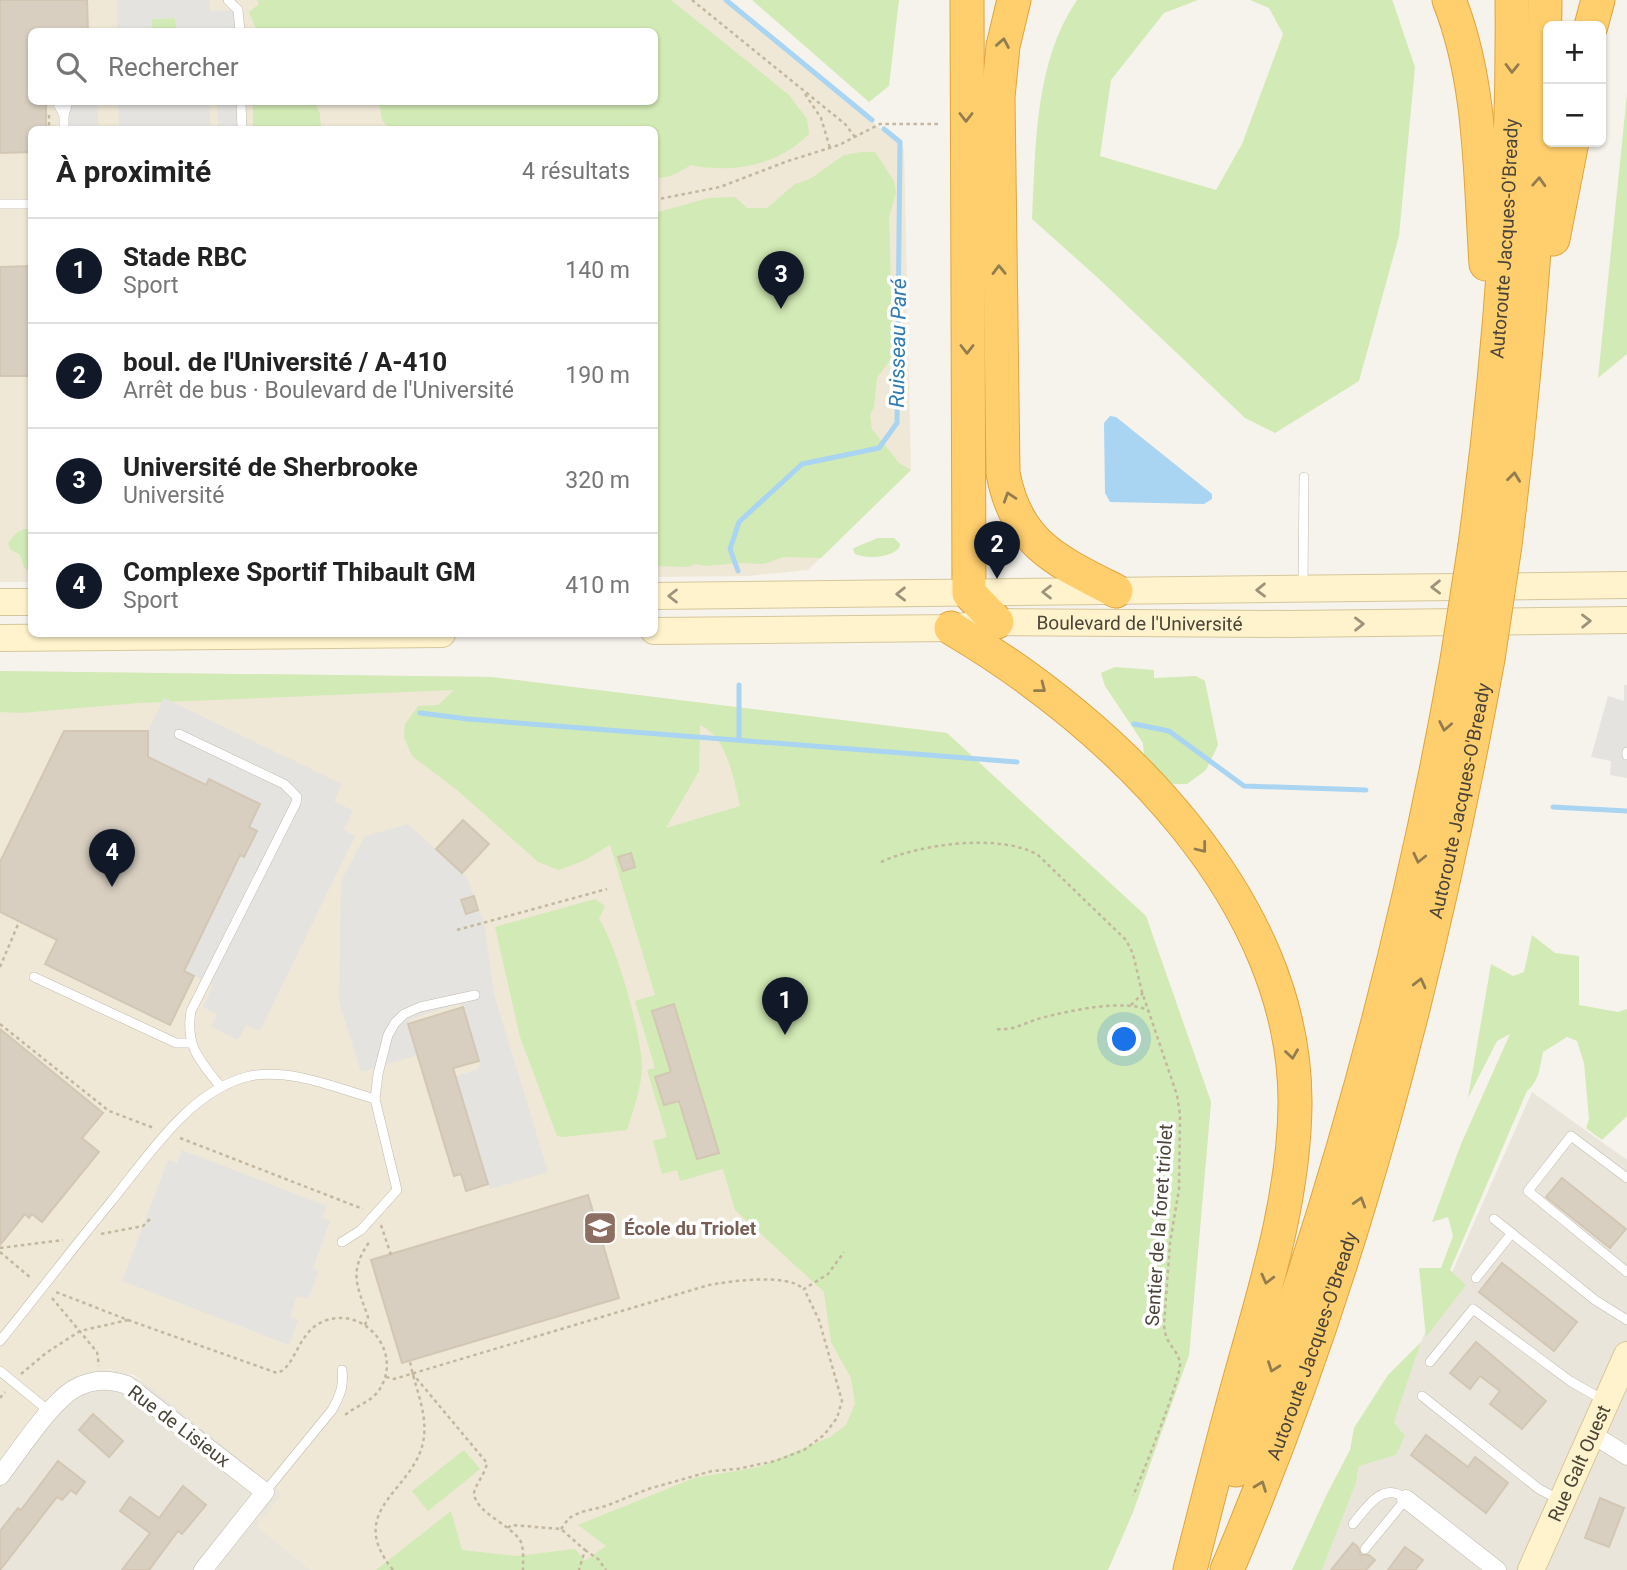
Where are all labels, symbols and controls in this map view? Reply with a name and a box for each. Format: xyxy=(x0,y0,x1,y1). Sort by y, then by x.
map controls xyxy=(1543,21,1606,147)
button: + xyxy=(1543,21,1606,84)
search box xyxy=(28,28,658,105)
one-way arrow xyxy=(995,37,1010,49)
icon: search xyxy=(52,48,90,86)
text: Rechercher xyxy=(108,52,239,82)
one-way arrow xyxy=(1504,63,1520,74)
button: − xyxy=(1543,84,1606,147)
one-way arrow xyxy=(958,112,974,123)
street label: Autoroute Jacques-O'Bready xyxy=(1485,118,1522,359)
text: À proximité xyxy=(56,154,211,189)
text: 4 résultats xyxy=(522,158,630,185)
one-way arrow xyxy=(1532,176,1547,187)
text: Stade RBC xyxy=(123,242,247,272)
pin: 3 xyxy=(758,251,804,309)
text: 1 xyxy=(72,257,86,284)
text: 140 m xyxy=(565,257,630,284)
one-way arrow xyxy=(991,264,1007,275)
text: Sport xyxy=(123,272,179,299)
water label: Ruisseau Paré xyxy=(885,278,911,408)
one-way arrow xyxy=(959,344,974,355)
text: boul. de l'Université / A-410 xyxy=(123,347,447,377)
text: 2 xyxy=(72,362,86,389)
text: 190 m xyxy=(565,362,630,389)
text: Arrêt de bus · Boulevard de l'Université xyxy=(123,377,514,404)
text: Université de Sherbrooke xyxy=(123,452,418,482)
text: 3 xyxy=(72,467,86,494)
text: 320 m xyxy=(565,467,630,494)
one-way arrow xyxy=(1506,471,1521,483)
text: Université xyxy=(123,482,224,509)
one-way arrow xyxy=(1003,491,1017,503)
pin: 2 xyxy=(974,521,1020,579)
text: Complexe Sportif Thibault GM xyxy=(123,557,476,587)
text: 4 xyxy=(72,572,86,599)
text: 410 m xyxy=(565,572,630,599)
one-way arrow xyxy=(1431,580,1442,595)
one-way arrow xyxy=(1255,582,1266,597)
one-way arrow xyxy=(1042,584,1052,600)
one-way arrow xyxy=(895,586,905,602)
text: Sport xyxy=(123,587,179,614)
one-way arrow xyxy=(667,588,678,604)
street label: Boulevard de l'Université xyxy=(1036,611,1243,635)
one-way arrow xyxy=(1581,613,1592,629)
one-way arrow xyxy=(1353,616,1364,631)
one-way arrow xyxy=(1033,680,1046,693)
street label: Autoroute Jacques-O'Bready xyxy=(1424,681,1495,921)
one-way arrow xyxy=(1439,720,1454,732)
pin: 4 xyxy=(89,829,135,887)
one-way arrow xyxy=(1194,840,1207,853)
one-way arrow xyxy=(1412,852,1427,864)
pin: 1 xyxy=(762,977,808,1035)
one-way arrow xyxy=(1412,977,1426,989)
your location xyxy=(1107,1022,1141,1056)
one-way arrow xyxy=(1284,1048,1299,1060)
street label: Sentier de la foret triolet xyxy=(1140,1123,1178,1327)
one-way arrow xyxy=(1351,1197,1366,1209)
school or university icon: École du Triolet xyxy=(581,1209,619,1247)
place label: École du Triolet xyxy=(624,1217,757,1240)
street label: Autoroute Jacques-O'Bready xyxy=(1261,1229,1362,1463)
one-way arrow xyxy=(1261,1273,1275,1285)
one-way arrow xyxy=(1267,1361,1281,1373)
street label: Rue de Lisieux xyxy=(123,1380,235,1472)
street label: Rue Galt Ouest xyxy=(1543,1401,1615,1525)
one-way arrow xyxy=(1252,1481,1266,1493)

